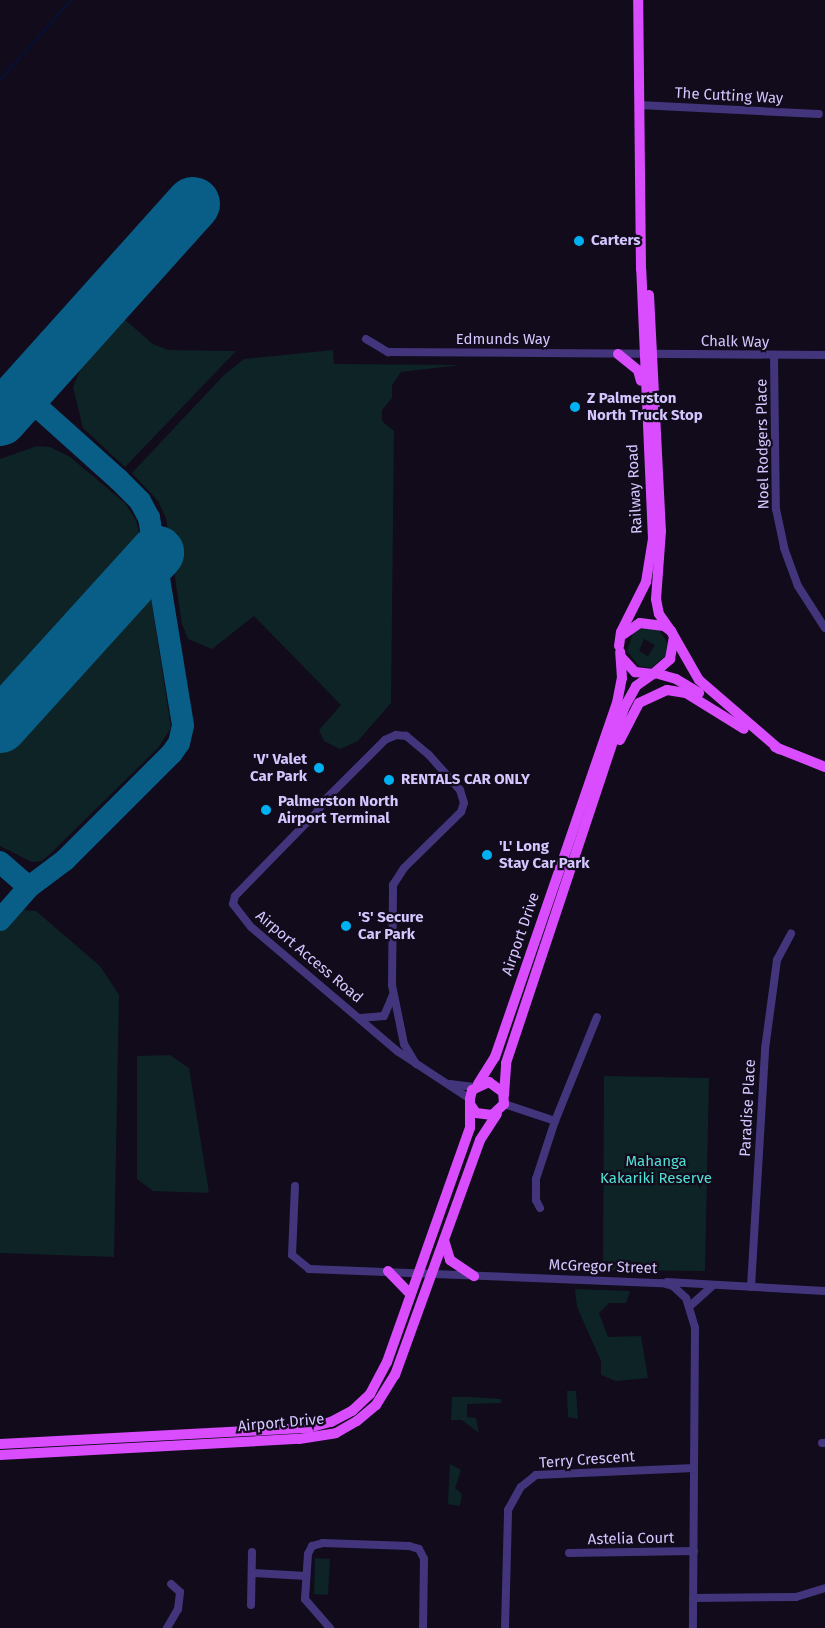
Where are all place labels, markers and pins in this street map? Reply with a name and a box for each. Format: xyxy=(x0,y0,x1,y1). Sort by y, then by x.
place label: Carters xyxy=(591,232,641,250)
marker: Carters xyxy=(572,234,586,248)
place label: Z Palmerston North Truck Stop xyxy=(587,389,703,424)
marker: Z Palmerston North Truck Stop xyxy=(568,400,582,414)
place label: 'V' Valet Car Park xyxy=(250,750,307,785)
marker: 'V' Valet Car Park xyxy=(312,761,326,775)
place label: RENTALS CAR ONLY xyxy=(401,771,530,789)
marker: RENTALS CAR ONLY xyxy=(382,773,396,787)
place label: Palmerston North Airport Terminal xyxy=(278,792,398,827)
marker: Palmerston North Airport Terminal xyxy=(259,803,273,817)
place label: 'L' Long Stay Car Park xyxy=(499,837,590,872)
marker: 'L' Long Stay Car Park xyxy=(480,848,494,862)
place label: 'S' Secure Car Park xyxy=(358,908,423,943)
marker: 'S' Secure Car Park xyxy=(339,919,353,933)

